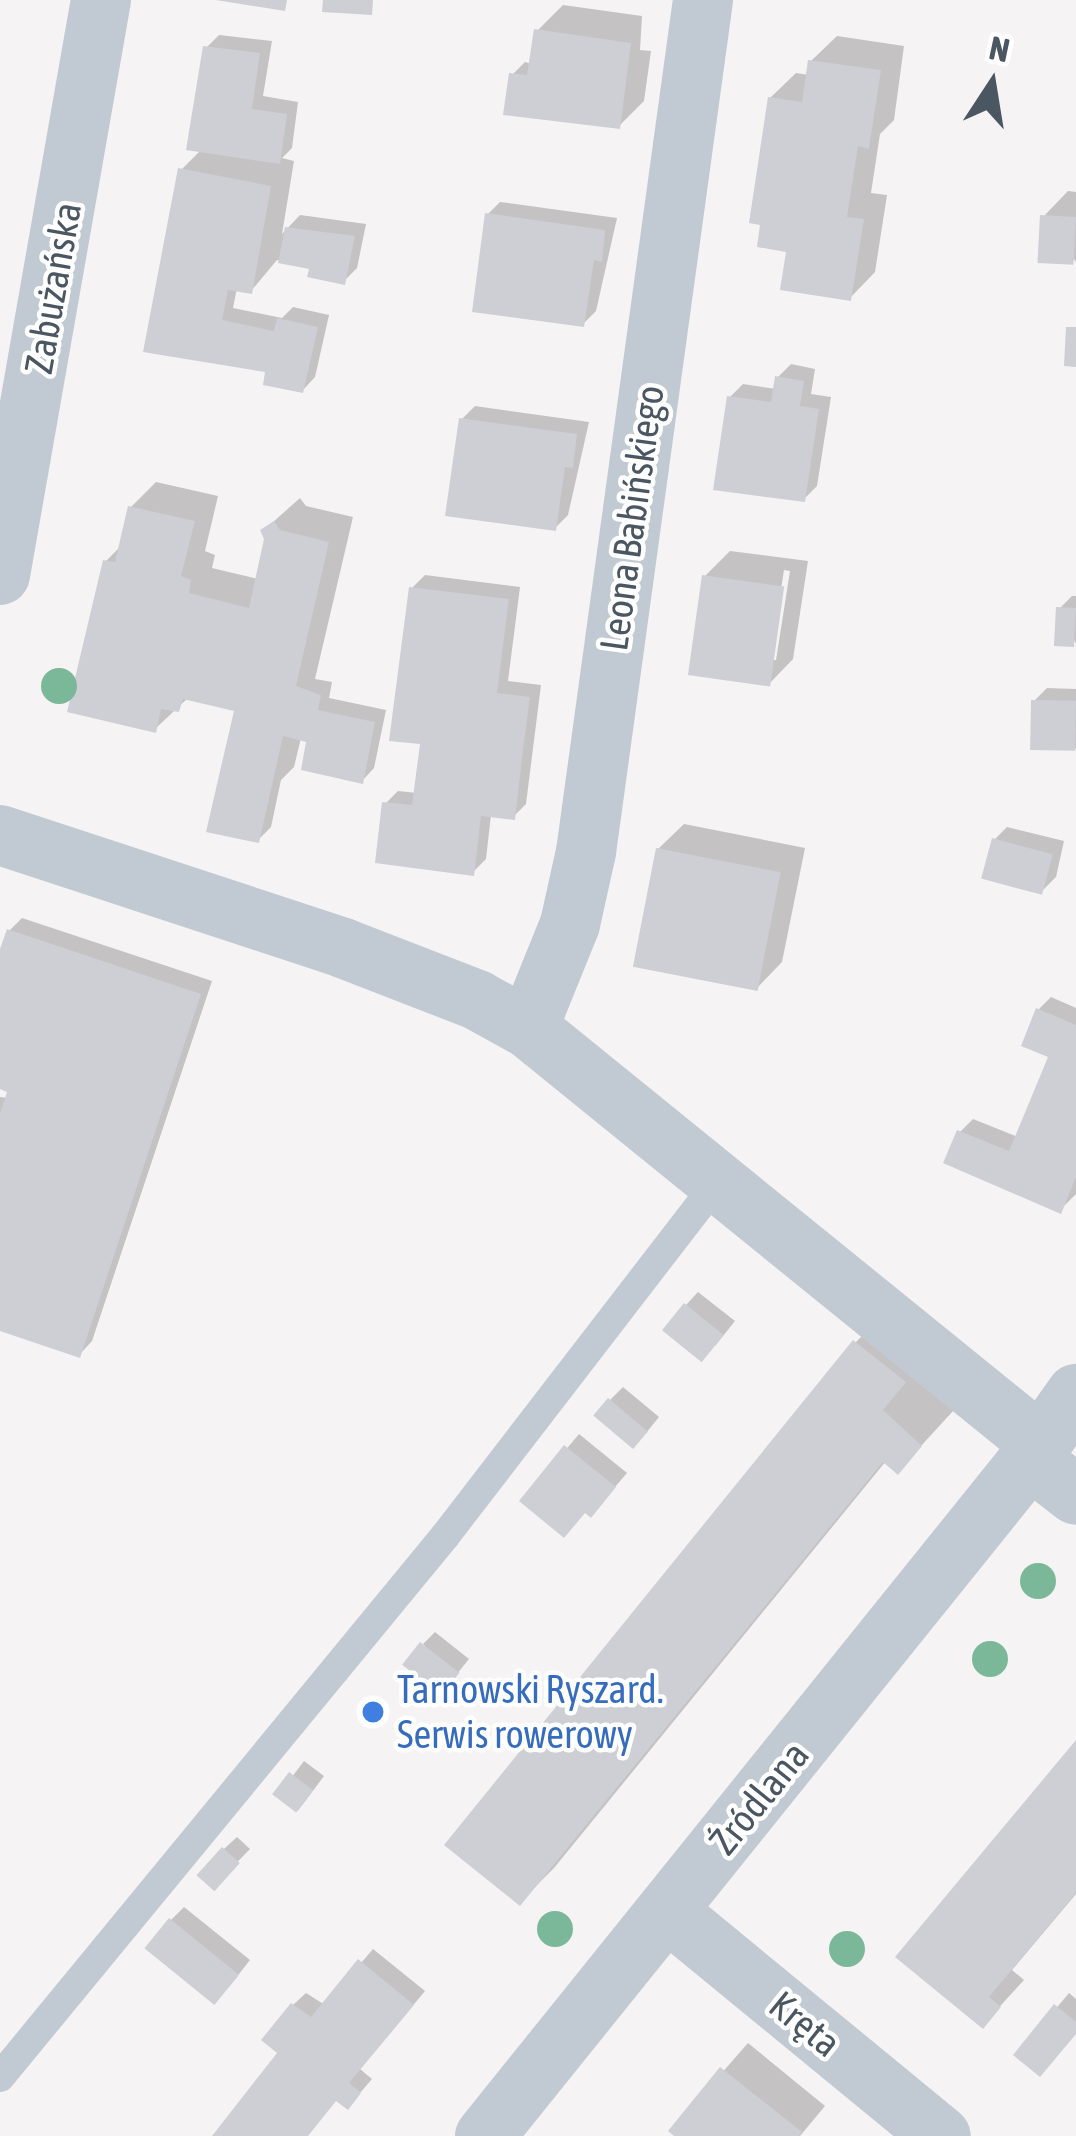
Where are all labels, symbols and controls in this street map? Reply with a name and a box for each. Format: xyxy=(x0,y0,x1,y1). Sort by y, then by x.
north arrow xyxy=(932,24,1052,144)
text: N xyxy=(986,28,1013,69)
street label: Zabużańska xyxy=(15,199,91,377)
street label: Leona Babińskiego xyxy=(590,383,674,653)
place label: Tarnowski Ryszard. Serwis rowerowy xyxy=(397,1667,664,1758)
marker: Tarnowski Ryszard. Serwis rowerowy xyxy=(360,1699,386,1725)
street label: Źródlana xyxy=(699,1732,819,1864)
street label: Kręta xyxy=(760,1981,850,2067)

